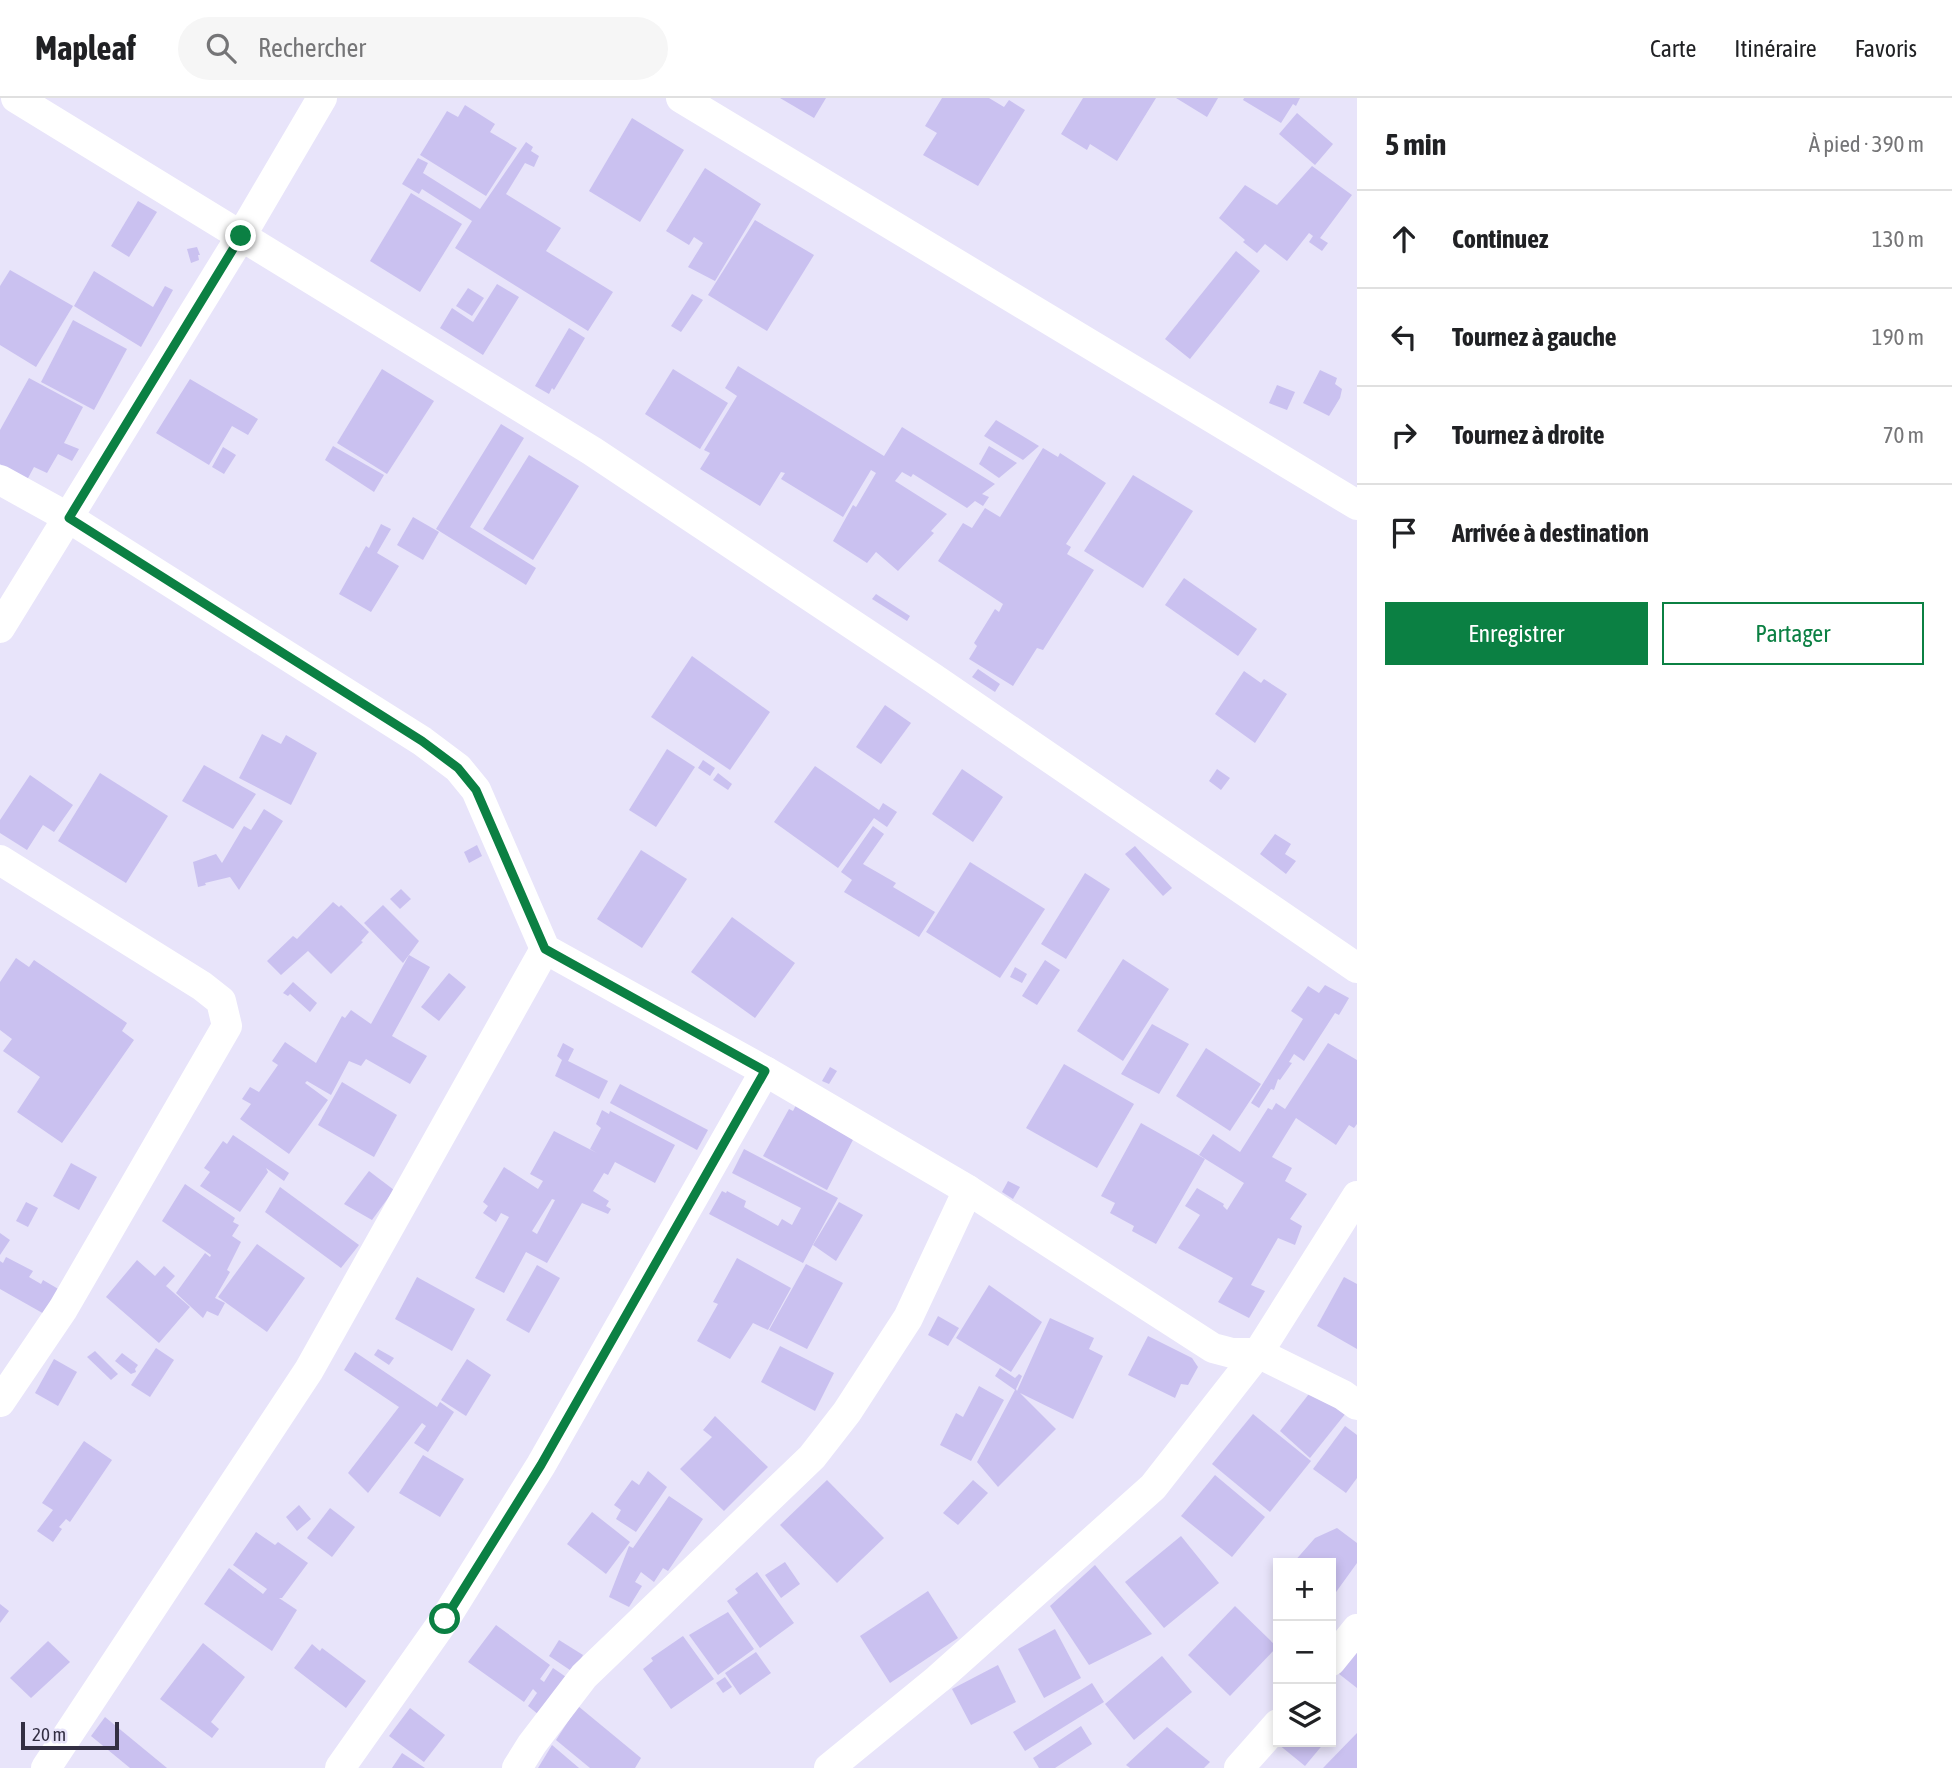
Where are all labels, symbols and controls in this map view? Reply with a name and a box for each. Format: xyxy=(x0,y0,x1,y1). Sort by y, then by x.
search box xyxy=(178,17,668,80)
text: Mapleaf xyxy=(35,29,136,67)
icon: search xyxy=(202,29,240,67)
text: Rechercher xyxy=(258,33,366,63)
text: Carte xyxy=(1650,35,1696,62)
text: Itinéraire xyxy=(1734,35,1817,62)
text: Favoris xyxy=(1855,35,1917,62)
text: 5 min xyxy=(1385,127,1446,161)
text: À pied · 390 m xyxy=(1809,131,1924,157)
route end xyxy=(225,220,256,251)
icon: ahead xyxy=(1385,220,1423,258)
text: Continuez xyxy=(1452,224,1548,254)
text: 130 m xyxy=(1872,226,1924,252)
icon: left xyxy=(1385,318,1423,356)
text: Tournez à gauche xyxy=(1452,322,1617,352)
text: 190 m xyxy=(1872,324,1924,350)
icon: right xyxy=(1385,416,1423,454)
text: Tournez à droite xyxy=(1452,420,1605,450)
text: 70 m xyxy=(1883,422,1924,448)
icon: arrive xyxy=(1385,514,1423,552)
text: Arrivée à destination xyxy=(1452,518,1649,548)
button: Enregistrer xyxy=(1385,602,1648,665)
button: Partager xyxy=(1662,602,1924,665)
map controls xyxy=(1273,1558,1336,1747)
button: + xyxy=(1273,1558,1336,1621)
route start xyxy=(429,1603,460,1634)
button: − xyxy=(1273,1621,1336,1684)
button: layers xyxy=(1273,1684,1336,1747)
scale bar xyxy=(21,1719,119,1751)
text: 20 m xyxy=(32,1723,66,1745)

